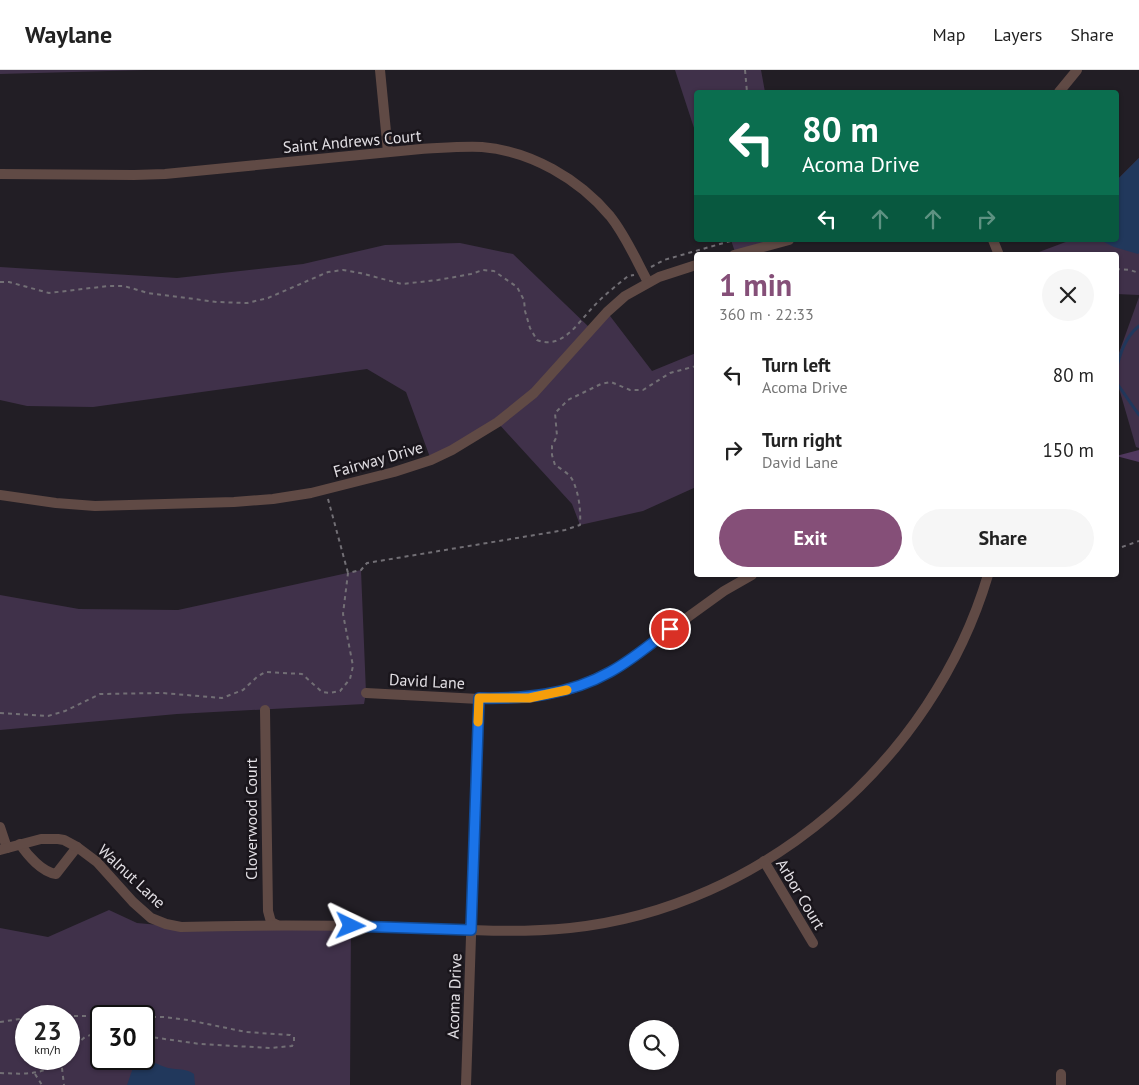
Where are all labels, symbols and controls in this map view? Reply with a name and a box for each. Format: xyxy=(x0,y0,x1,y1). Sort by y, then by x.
text: Waylane xyxy=(25,19,112,50)
text: Map xyxy=(933,23,965,46)
text: Layers xyxy=(993,23,1042,46)
text: Share xyxy=(1070,23,1114,46)
text: 80 m xyxy=(802,106,879,152)
icon: left xyxy=(719,110,784,175)
street label: Saint Andrews Court xyxy=(282,125,423,157)
text: Acoma Drive xyxy=(802,150,920,178)
icon: left xyxy=(813,205,841,233)
icon: ahead xyxy=(866,205,894,233)
icon: ahead xyxy=(919,205,947,233)
icon: right xyxy=(972,205,1000,233)
text: 1 min xyxy=(719,265,792,304)
button: close xyxy=(1042,269,1094,321)
text: 360 m · 22:33 xyxy=(719,304,814,324)
text: Turn left xyxy=(762,353,831,377)
icon: left xyxy=(719,361,747,389)
text: 80 m xyxy=(1053,363,1094,387)
text: Acoma Drive xyxy=(762,377,848,397)
text: Turn right xyxy=(762,428,842,452)
icon: right xyxy=(719,436,747,464)
street label: Fairway Drive xyxy=(331,437,425,481)
text: 150 m xyxy=(1042,438,1094,462)
text: David Lane xyxy=(762,452,838,472)
button: Exit xyxy=(719,509,902,567)
button: Share xyxy=(912,509,1094,567)
pin xyxy=(649,608,691,650)
icon: arrive xyxy=(656,615,684,643)
street label: David Lane xyxy=(388,669,466,693)
street label: Cloverwood Court xyxy=(241,757,261,880)
street label: Walnut Lane xyxy=(94,840,170,912)
street label: Arbor Court xyxy=(772,855,830,933)
position arrow xyxy=(324,899,376,951)
street label: Acoma Drive xyxy=(443,953,465,1039)
speed limit sign: 30 xyxy=(90,1005,155,1070)
text: 23 xyxy=(33,1015,62,1047)
map controls xyxy=(629,1020,679,1070)
button: search xyxy=(629,1020,679,1070)
text: km/h xyxy=(34,1042,61,1057)

